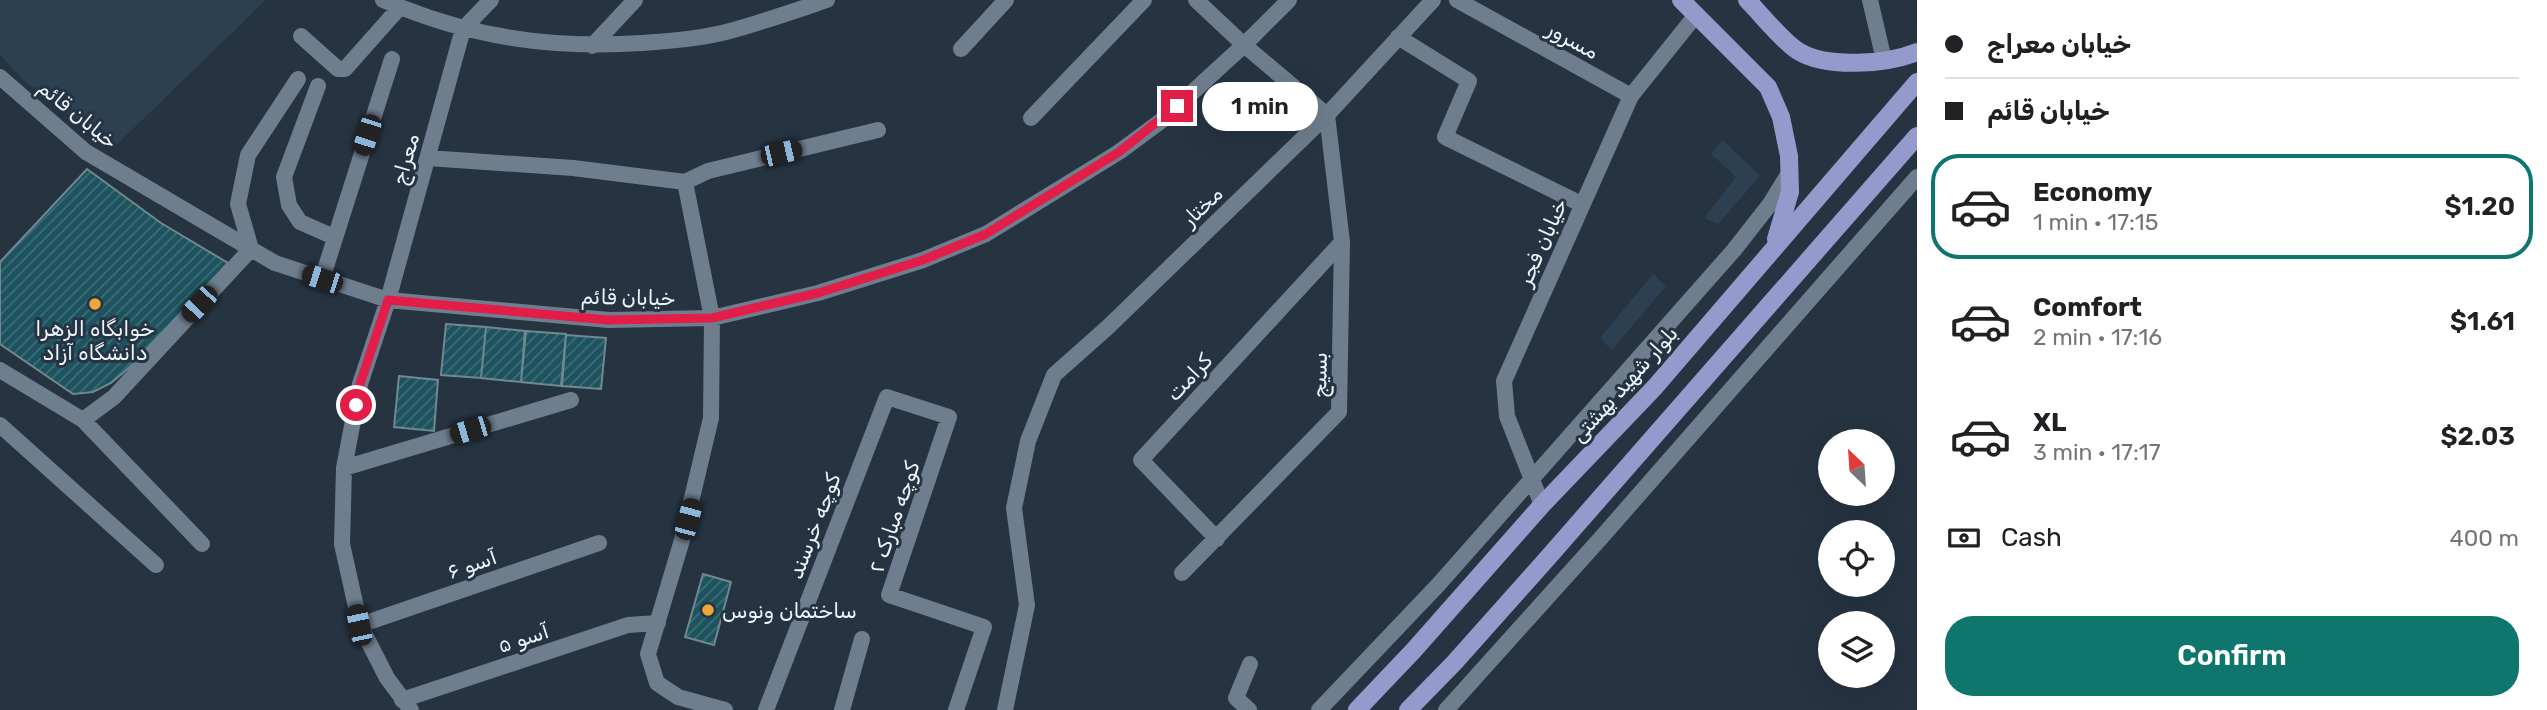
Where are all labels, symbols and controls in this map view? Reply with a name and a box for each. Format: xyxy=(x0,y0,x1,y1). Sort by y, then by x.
street label: مسرور xyxy=(1541,15,1603,65)
text: خیابان معراج xyxy=(1987,29,2131,60)
street label: خیابان قائم xyxy=(32,74,123,155)
callout: 1 min xyxy=(1202,82,1317,130)
route end xyxy=(1161,90,1193,122)
text: 1 min xyxy=(1231,92,1289,120)
text: خیابان قائم xyxy=(1987,96,2110,127)
car xyxy=(351,112,384,158)
street label: معراج xyxy=(386,131,426,188)
car xyxy=(759,138,804,168)
icon: car xyxy=(1949,175,2012,238)
text: Economy xyxy=(2033,177,2152,208)
street label: مختار xyxy=(1175,181,1228,233)
text: $1.20 xyxy=(2444,191,2515,222)
street label: خیابان فجر xyxy=(1511,195,1572,291)
text: 1 min · 17:15 xyxy=(2033,208,2158,236)
car xyxy=(299,263,346,295)
car xyxy=(177,281,222,327)
street label: خیابان قائم xyxy=(580,284,676,312)
icon: car xyxy=(1949,290,2012,353)
text: Comfort xyxy=(2033,292,2142,323)
marker: خوابگاه الزهرا دانشگاه آزاد xyxy=(87,296,103,312)
text: $1.61 xyxy=(2450,306,2515,337)
place label: خوابگاه الزهرا دانشگاه آزاد xyxy=(35,316,155,365)
street label: بلوار شهید بهشتی xyxy=(1565,321,1683,447)
text: 2 min · 17:16 xyxy=(2033,323,2162,351)
street label: کرامت xyxy=(1161,348,1218,406)
street label: بسیج xyxy=(1306,352,1334,398)
route start xyxy=(340,389,372,421)
icon: car xyxy=(1949,405,2012,468)
text: XL xyxy=(2033,407,2066,438)
car xyxy=(447,414,494,446)
text: $2.03 xyxy=(2440,421,2515,452)
north arrow xyxy=(1818,429,1895,506)
map controls xyxy=(1818,429,1895,688)
text: 3 min · 17:17 xyxy=(2033,438,2160,466)
street label: کوچه مبارک ۲ xyxy=(863,458,926,576)
street label: کوچه خرسند xyxy=(782,469,847,583)
car xyxy=(673,496,704,542)
icon: cash xyxy=(1945,519,1983,557)
button: locate xyxy=(1818,520,1895,597)
text: Cash xyxy=(2001,522,2062,553)
text: 400 m xyxy=(2449,524,2519,552)
street label: آسو ۶ xyxy=(444,544,500,584)
place label: ساختمان ونوس xyxy=(722,598,857,624)
car xyxy=(345,602,374,648)
marker: ساختمان ونوس xyxy=(700,602,716,618)
button: layers xyxy=(1818,611,1895,688)
button: Confirm xyxy=(1945,616,2519,696)
street label: آسو ۵ xyxy=(494,618,552,658)

